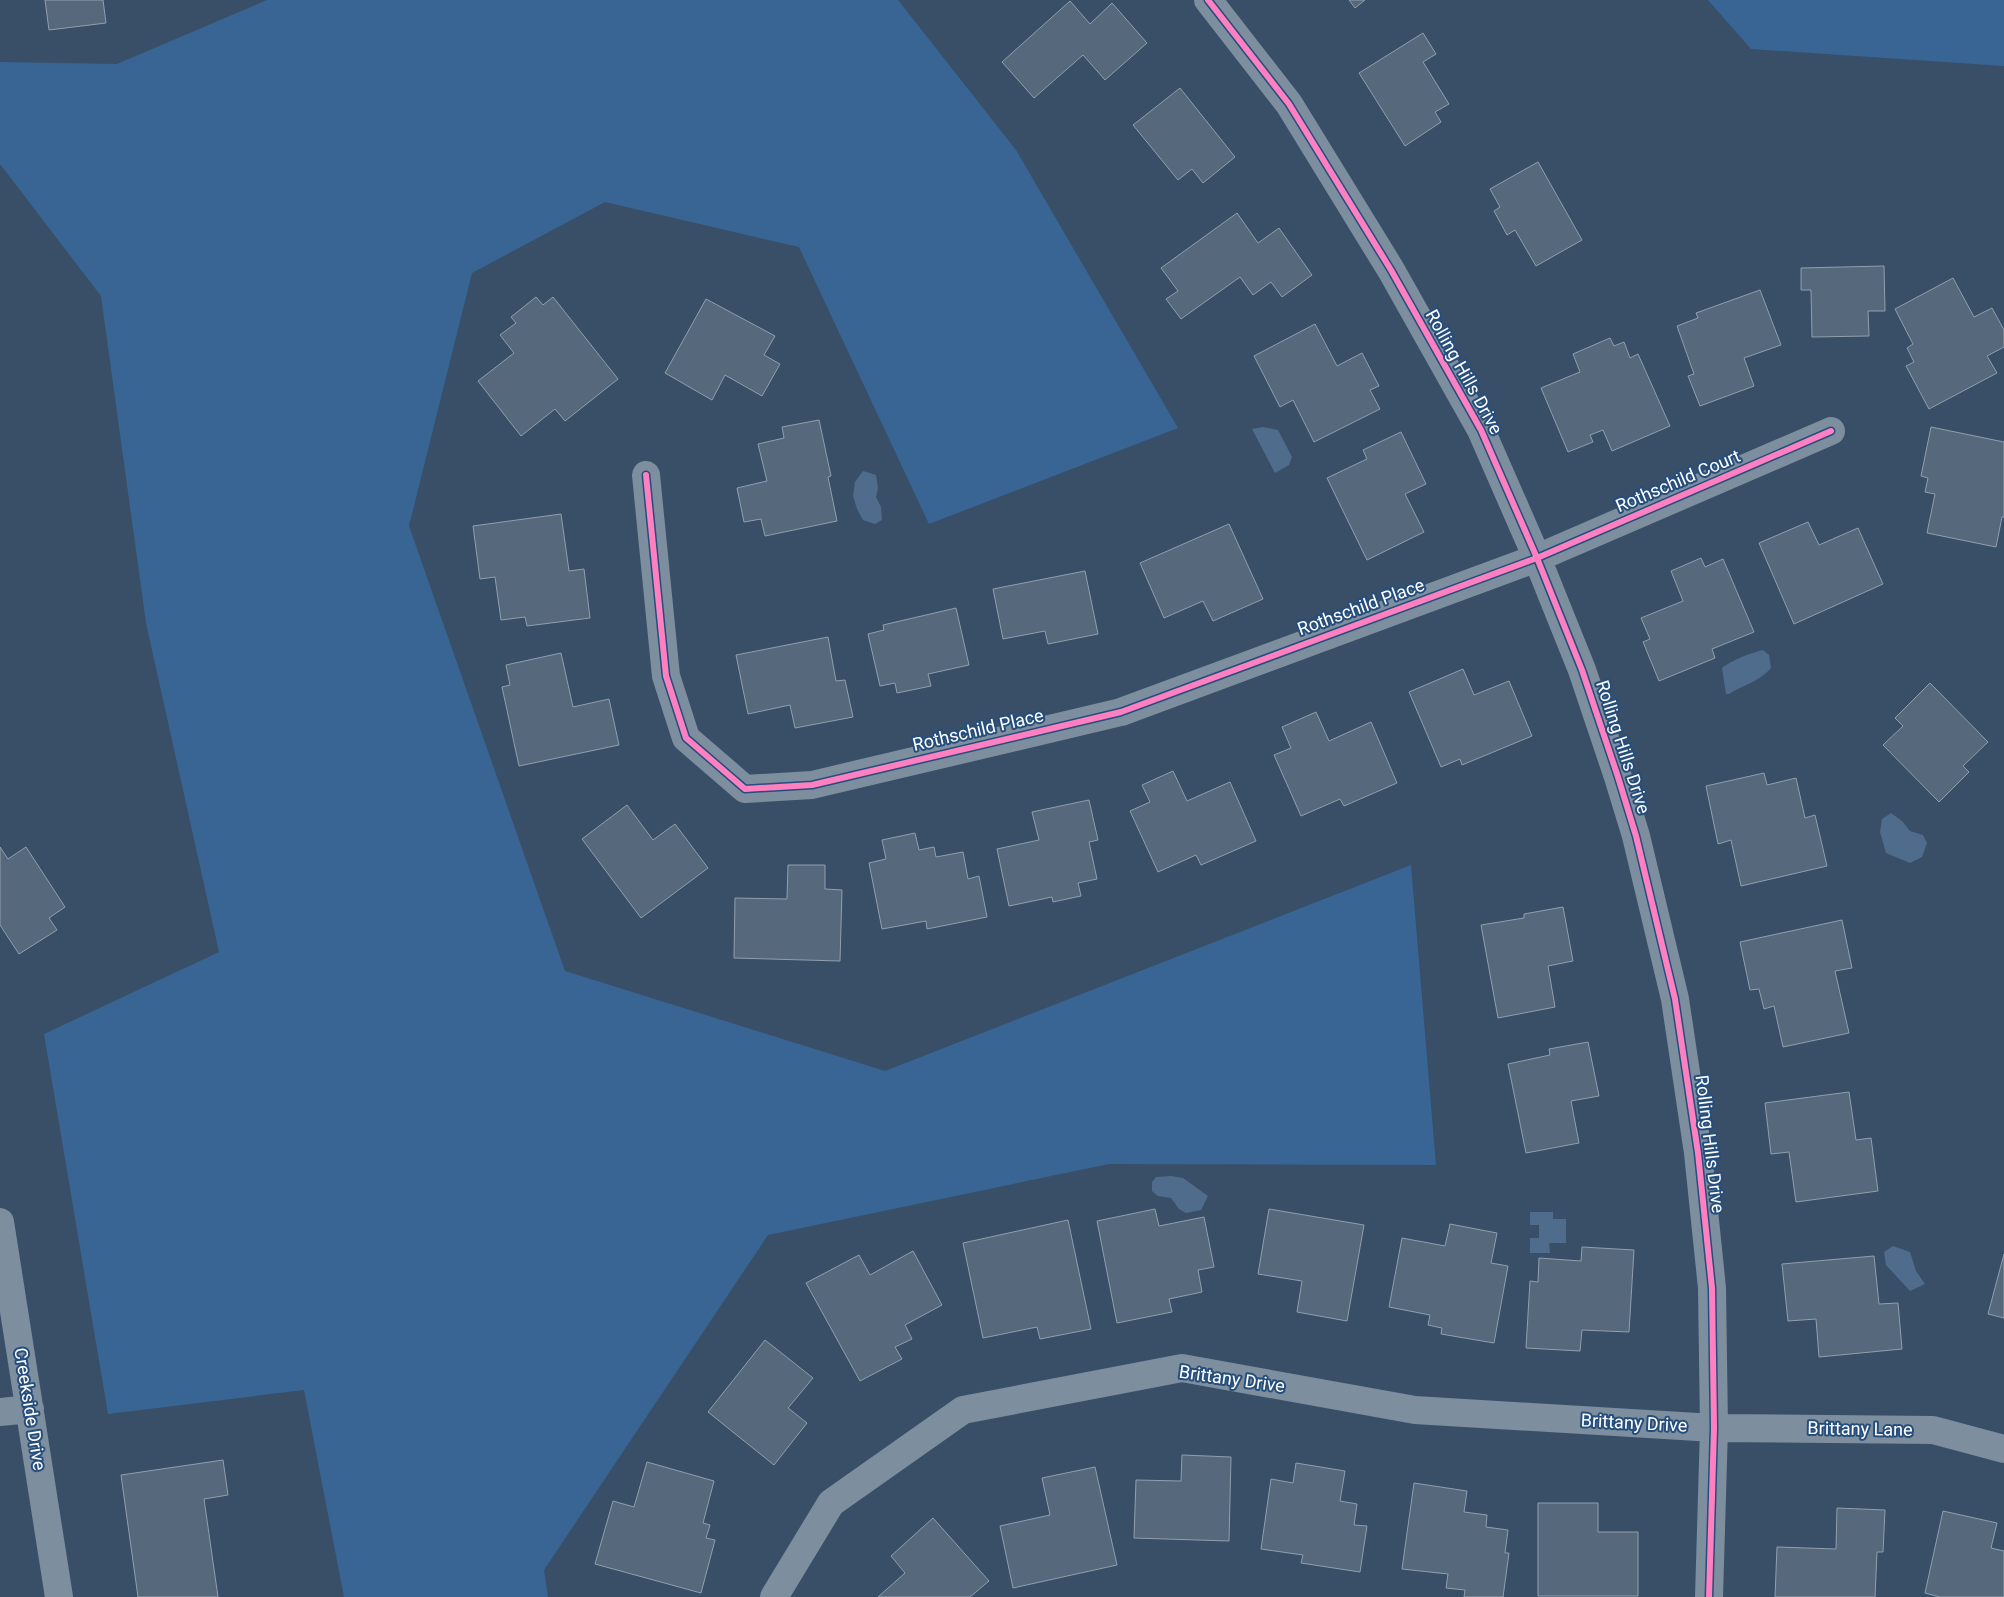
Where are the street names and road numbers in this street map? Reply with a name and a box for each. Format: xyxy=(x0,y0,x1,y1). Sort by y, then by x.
street label: Rolling Hills Drive xyxy=(1422,306,1507,438)
street label: Rothschild Court xyxy=(1612,445,1743,516)
street label: Rothschild Place xyxy=(1294,574,1427,639)
street label: Rolling Hills Drive xyxy=(1592,677,1655,816)
street label: Rothschild Place xyxy=(910,704,1045,755)
street label: Rolling Hills Drive xyxy=(1692,1074,1729,1214)
street label: Creekside Drive xyxy=(10,1346,51,1472)
street label: Brittany Drive xyxy=(1178,1361,1286,1396)
street label: Brittany Drive xyxy=(1580,1409,1688,1436)
street label: Brittany Lane xyxy=(1807,1417,1913,1440)

